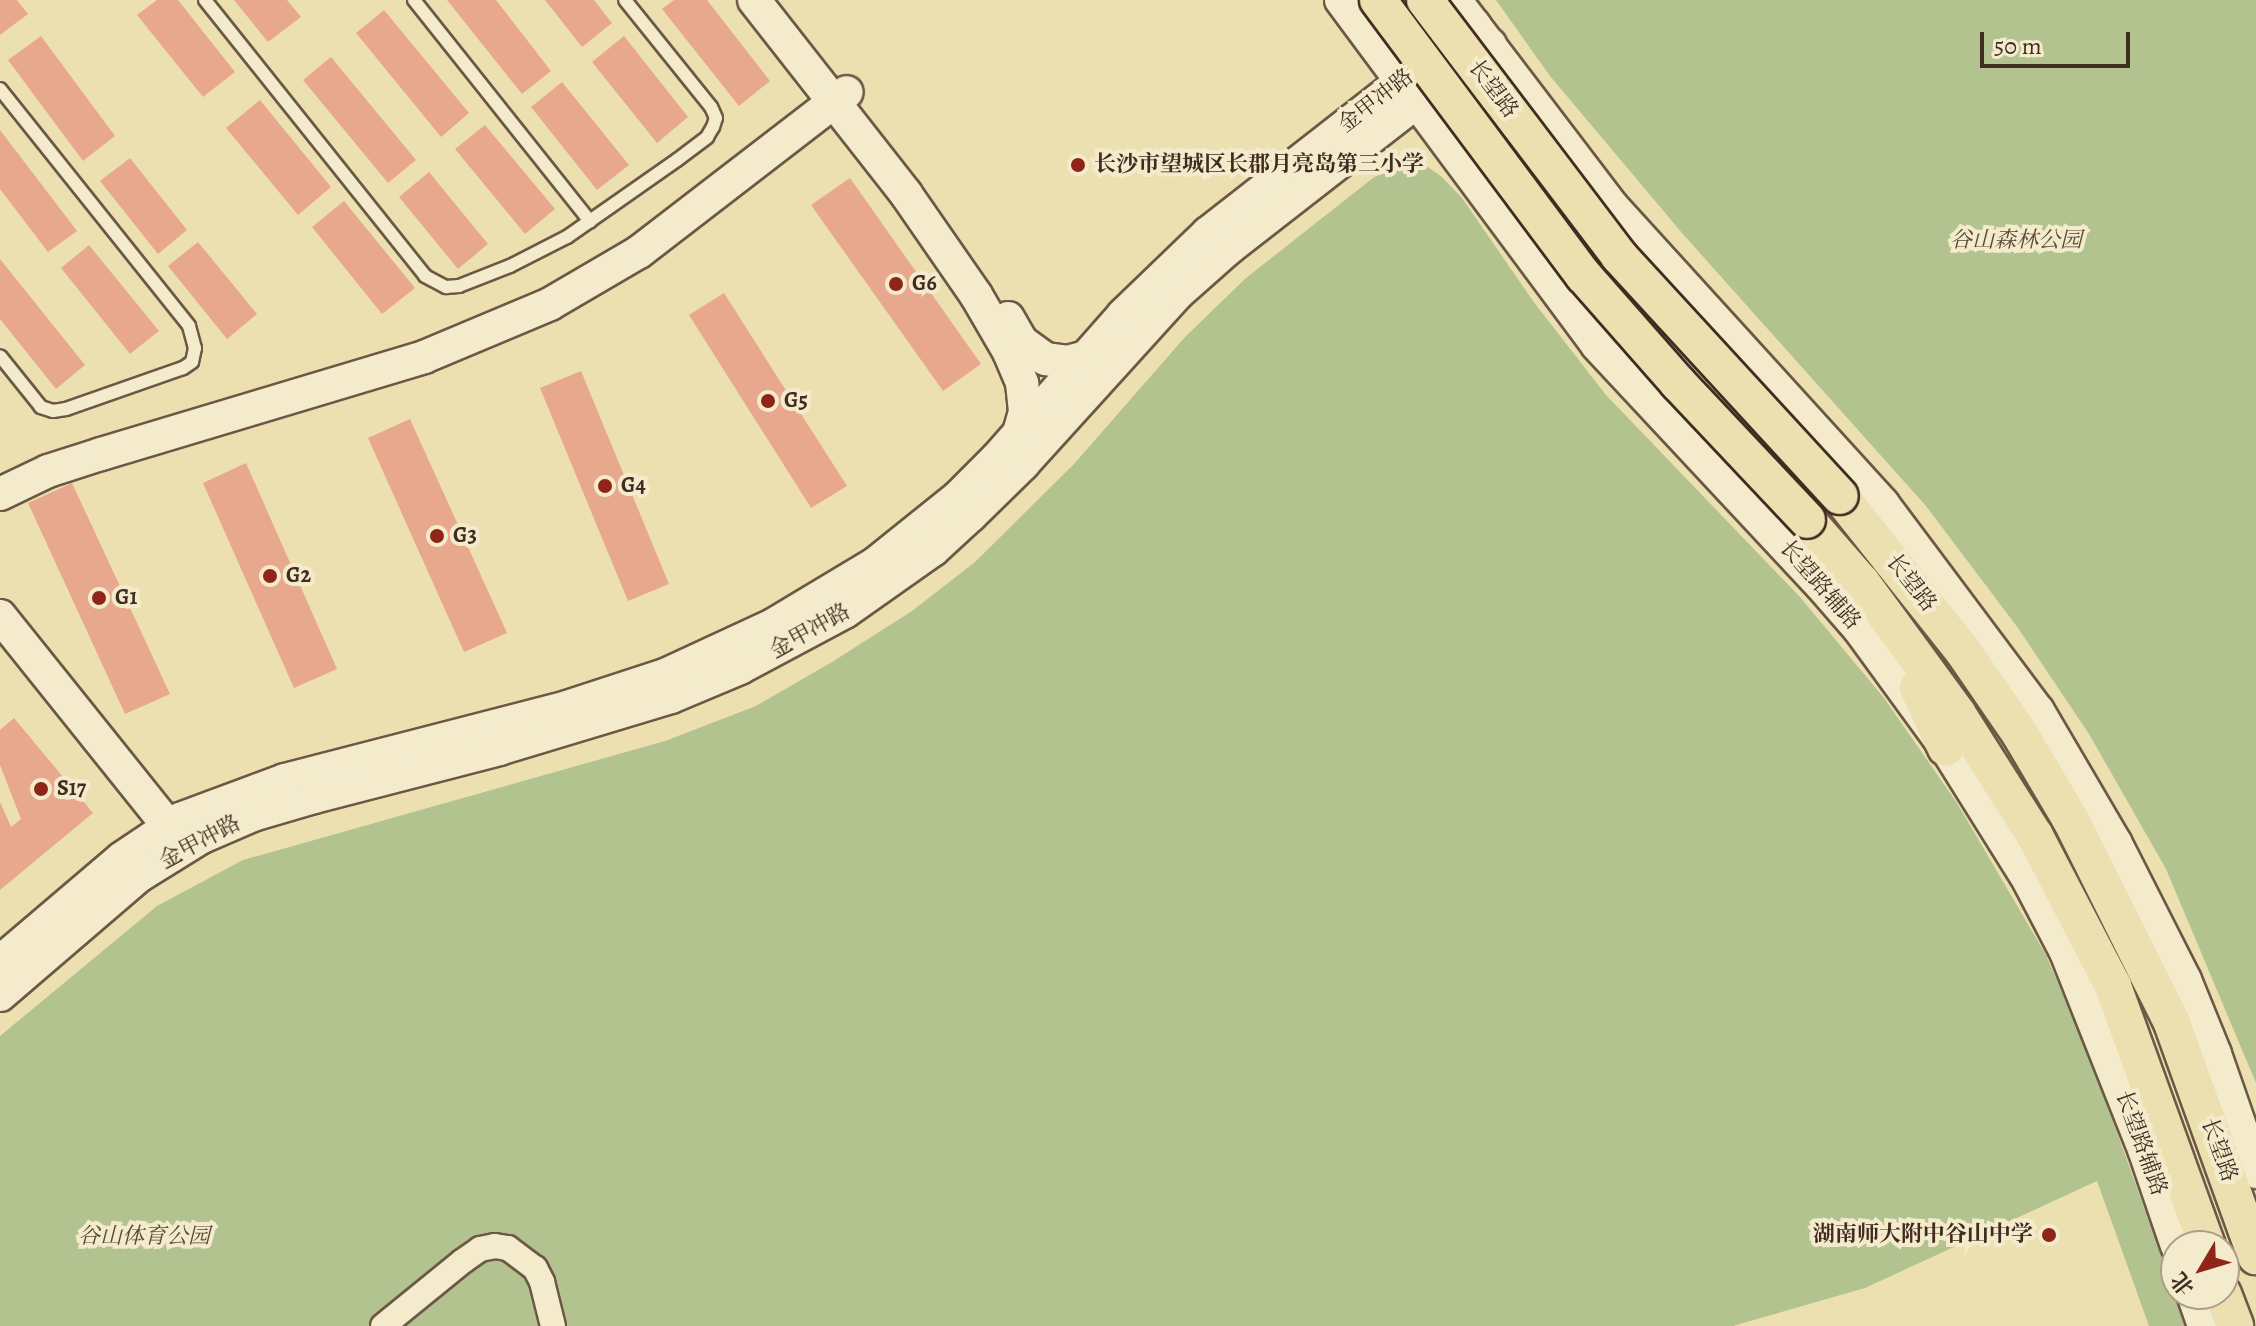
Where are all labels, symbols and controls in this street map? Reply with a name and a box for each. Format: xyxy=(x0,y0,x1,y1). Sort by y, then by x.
scale bar xyxy=(1984,16,2134,66)
text: 50 m xyxy=(1994,30,2042,62)
street label: 长望路 xyxy=(1463,55,1523,123)
street label: 金甲冲路 xyxy=(1333,64,1419,138)
place label: 长沙市望城区长郡月亮岛第三小学 xyxy=(1094,152,1424,178)
marker: 长沙市望城区长郡月亮岛第三小学 xyxy=(1069,156,1087,174)
park label: 谷山森林公园 xyxy=(1950,228,2082,254)
place label: G6 xyxy=(912,271,937,297)
marker: G6 xyxy=(887,275,905,293)
place label: G5 xyxy=(784,388,808,414)
marker: G5 xyxy=(759,392,777,410)
place label: G4 xyxy=(621,473,646,499)
marker: G4 xyxy=(596,477,614,495)
place label: G3 xyxy=(453,523,477,549)
marker: G3 xyxy=(428,527,446,545)
street label: 长望路辅路 xyxy=(1774,535,1866,635)
street label: 长望路 xyxy=(1880,549,1942,617)
place label: G2 xyxy=(286,563,311,589)
marker: G2 xyxy=(261,567,279,585)
place label: G1 xyxy=(115,585,137,611)
marker: G1 xyxy=(90,589,108,607)
street label: 金甲冲路 xyxy=(765,598,855,664)
place label: S17 xyxy=(57,776,86,802)
marker: S17 xyxy=(32,780,50,798)
street label: 金甲冲路 xyxy=(155,810,245,874)
street label: 长望路辅路 xyxy=(2110,1087,2172,1199)
street label: 长望路 xyxy=(2195,1114,2243,1186)
place label: 湖南师大附中谷山中学 xyxy=(1813,1222,2033,1248)
park label: 谷山体育公园 xyxy=(78,1224,210,1250)
marker: 湖南师大附中谷山中学 xyxy=(2040,1226,2058,1244)
north arrow xyxy=(2160,1230,2240,1310)
text: 北 xyxy=(2164,1266,2201,1301)

